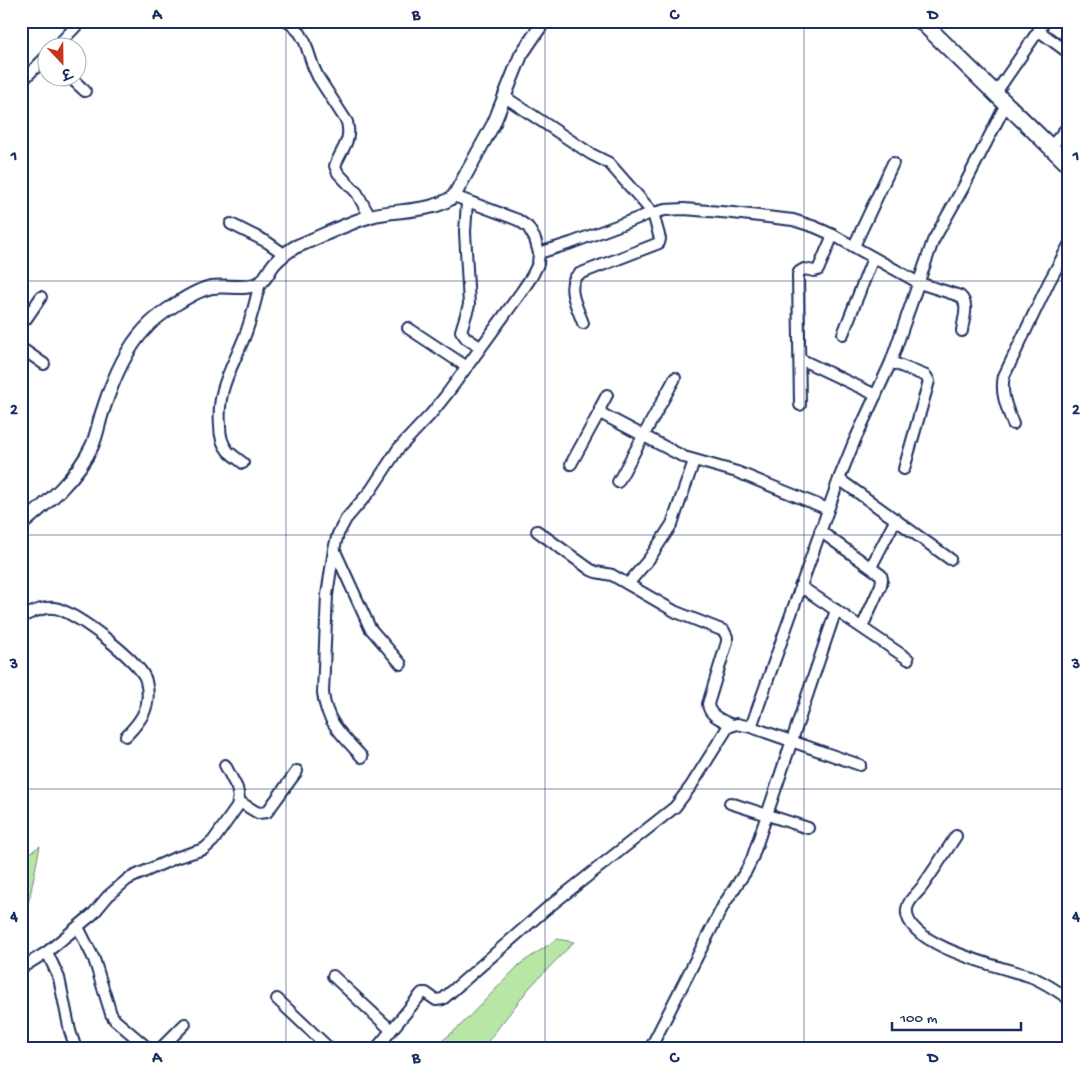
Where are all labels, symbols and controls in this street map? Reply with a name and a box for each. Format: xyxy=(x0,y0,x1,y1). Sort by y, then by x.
text: A xyxy=(151,7,163,26)
text: B xyxy=(411,7,421,26)
text: C xyxy=(669,7,680,26)
text: D xyxy=(926,7,939,26)
north arrow xyxy=(38,38,88,88)
text: उ xyxy=(57,61,75,82)
text: 1 xyxy=(10,148,17,167)
text: 1 xyxy=(1072,148,1079,167)
text: 2 xyxy=(10,402,18,421)
text: 2 xyxy=(1072,402,1080,421)
text: 3 xyxy=(9,656,18,675)
text: 3 xyxy=(1071,656,1080,675)
text: 4 xyxy=(9,909,18,928)
text: 4 xyxy=(1071,909,1080,928)
scale bar xyxy=(892,1000,1021,1032)
text: 100 m xyxy=(899,1010,938,1028)
text: A xyxy=(151,1050,163,1069)
text: B xyxy=(411,1050,421,1069)
text: C xyxy=(669,1050,680,1069)
text: D xyxy=(926,1050,939,1069)

